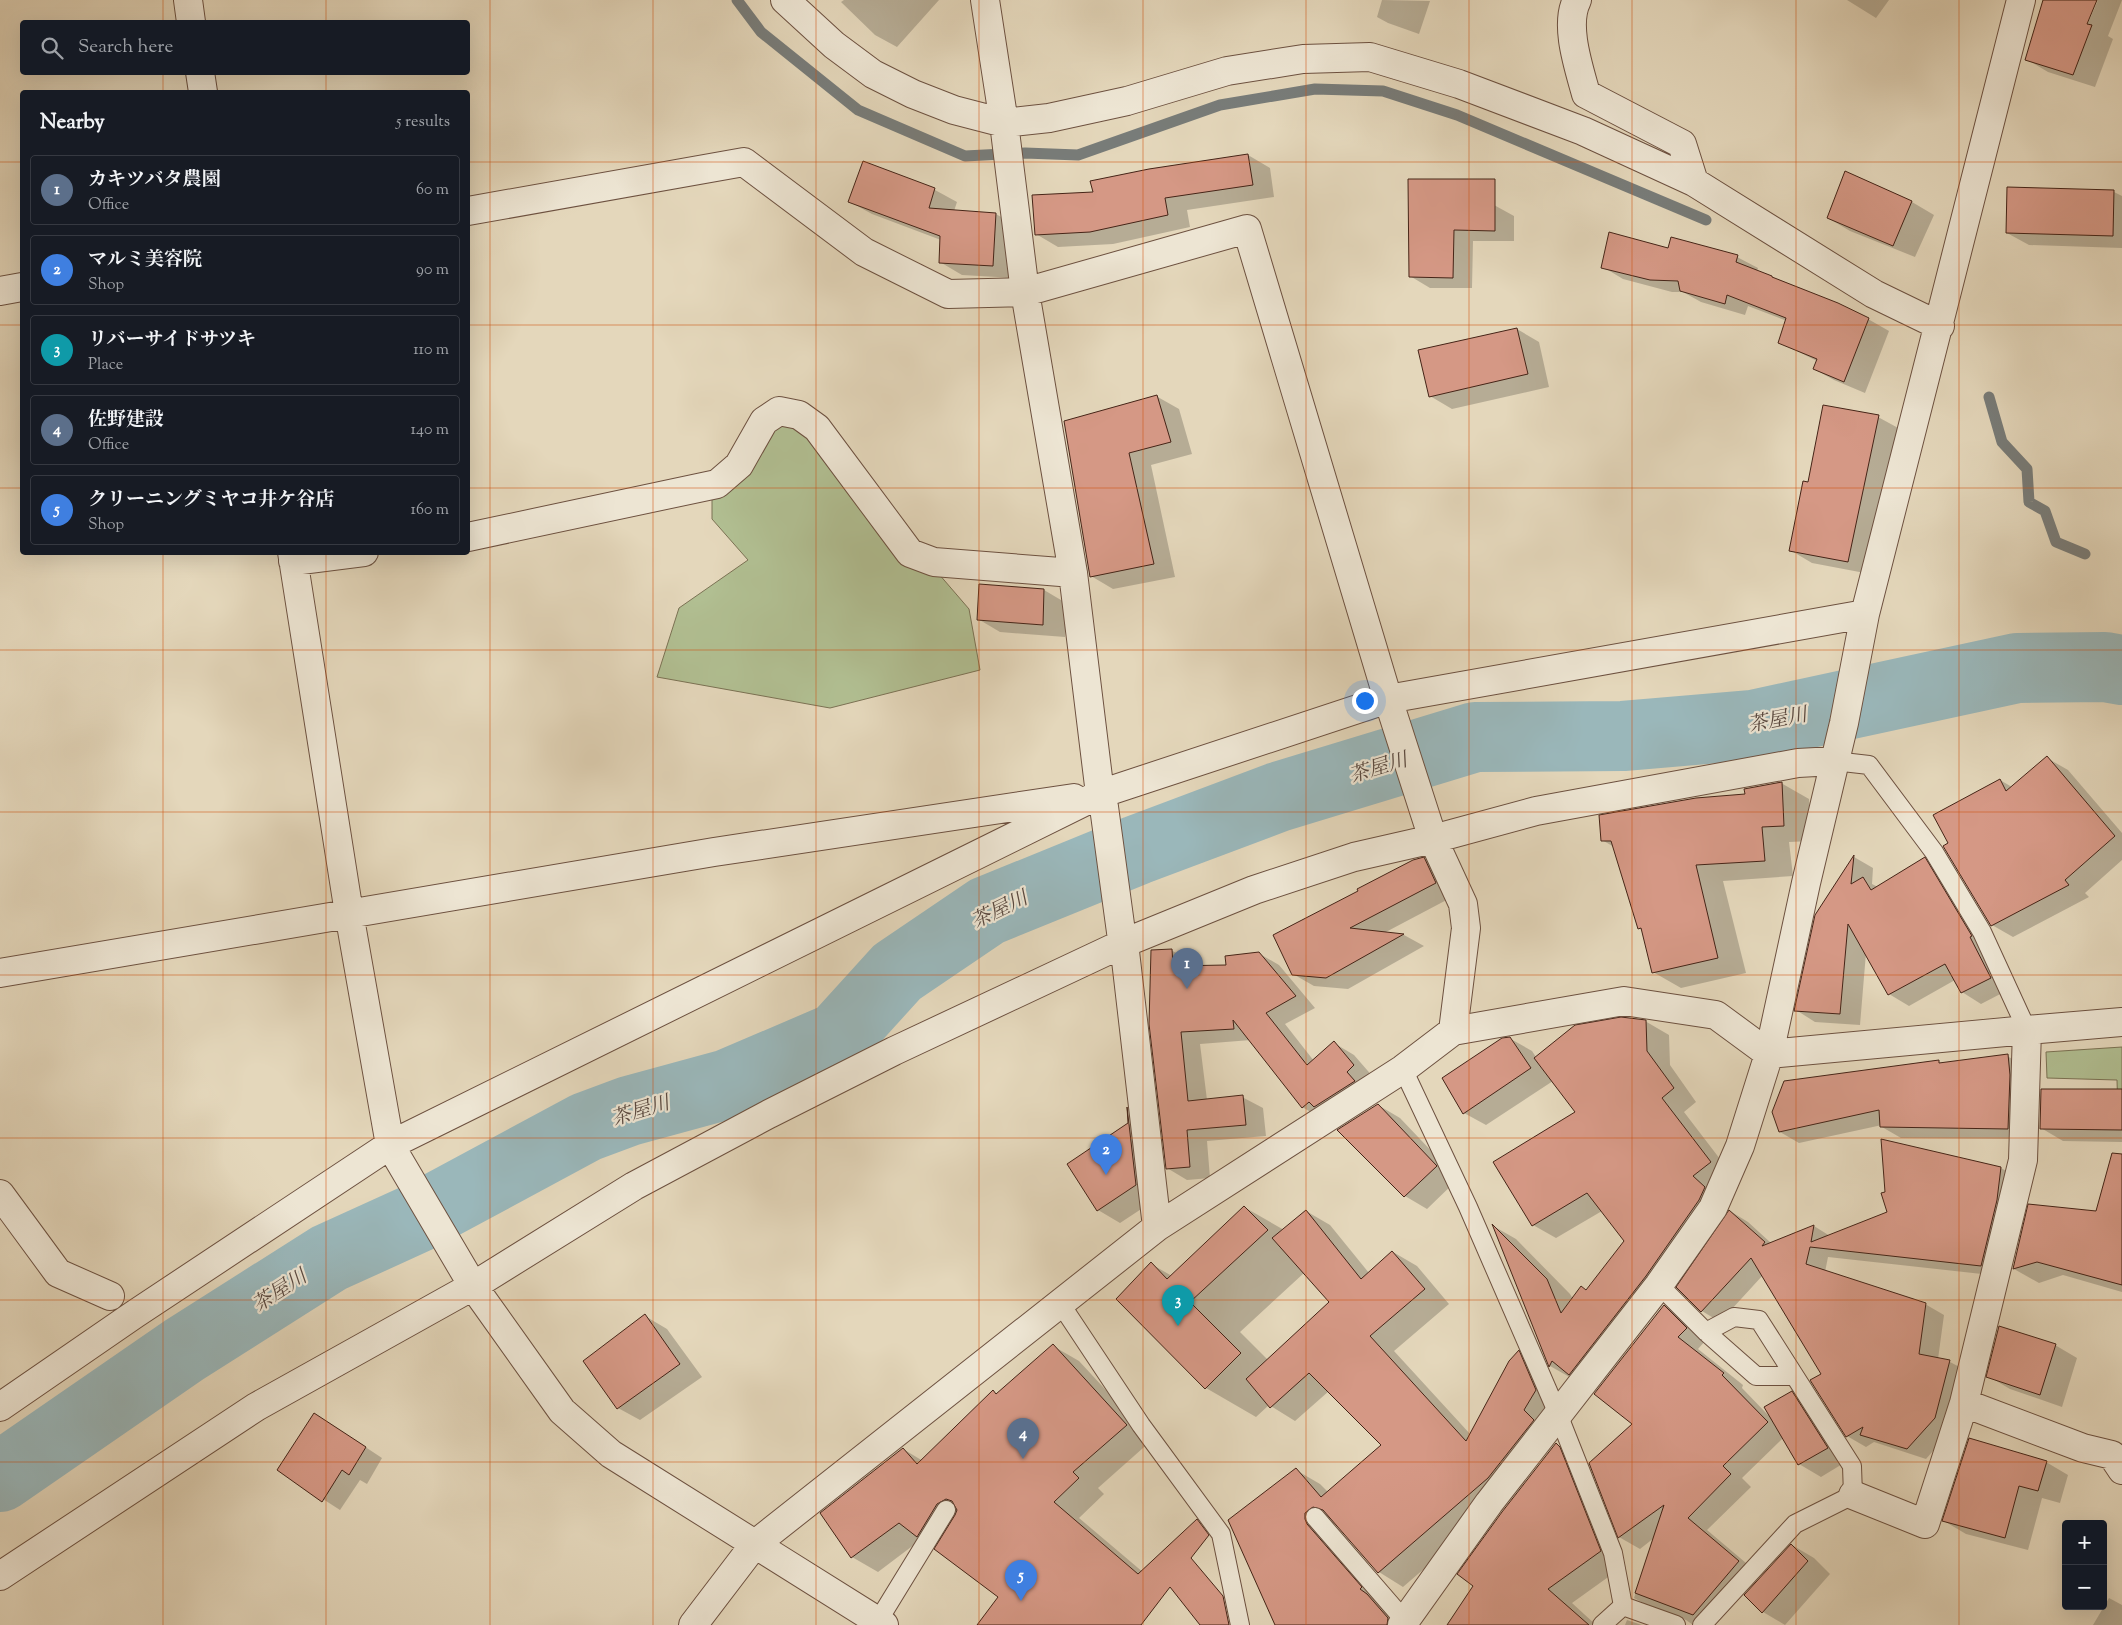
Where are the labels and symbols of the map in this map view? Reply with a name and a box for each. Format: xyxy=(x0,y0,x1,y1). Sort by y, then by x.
your location xyxy=(1352,688,1378,714)
water label: 茶屋川 xyxy=(1745,701,1812,741)
water label: 茶屋川 xyxy=(1346,746,1414,792)
water label: 茶屋川 xyxy=(967,884,1035,937)
pin: 1 xyxy=(1171,948,1203,989)
water label: 茶屋川 xyxy=(608,1089,676,1135)
pin: 2 xyxy=(1090,1134,1122,1175)
water label: 茶屋川 xyxy=(247,1263,315,1321)
pin: 3 xyxy=(1162,1285,1194,1326)
pin: 4 xyxy=(1007,1418,1039,1459)
pin: 5 xyxy=(1005,1560,1037,1601)

